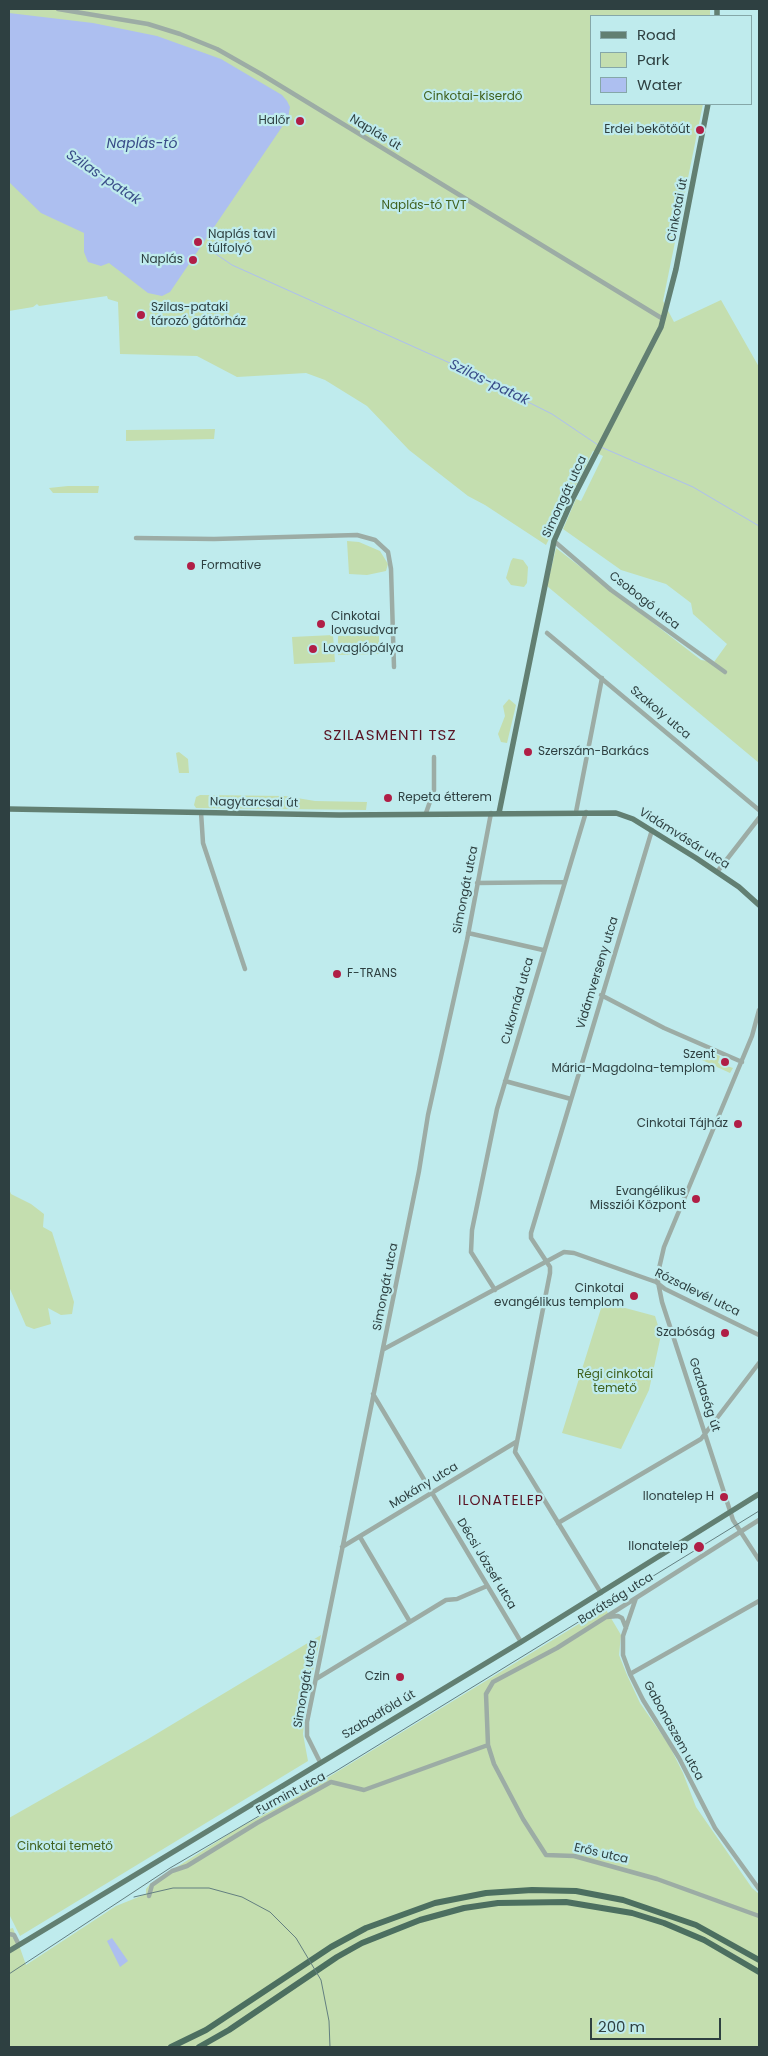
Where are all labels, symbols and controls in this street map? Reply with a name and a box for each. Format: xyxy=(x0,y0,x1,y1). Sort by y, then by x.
legend xyxy=(590,15,753,105)
text: Road xyxy=(637,24,676,45)
text: Park xyxy=(637,49,669,70)
text: Water xyxy=(637,74,682,95)
park label: Cinkotai-kiserdő xyxy=(424,90,522,104)
street label: Naplás út xyxy=(347,112,403,154)
place label: Halőr xyxy=(258,114,290,128)
marker: Halőr xyxy=(294,115,306,127)
place label: Erdei bekötőút xyxy=(604,123,690,137)
marker: Erdei bekötőút xyxy=(694,124,706,136)
water label: Naplás-tó xyxy=(107,136,177,152)
water label: Szilas-patak xyxy=(62,147,144,209)
street label: Cinkotai út xyxy=(665,177,691,243)
park label: Naplás-tó TVT xyxy=(382,199,466,213)
place label: Naplás tavi túlfolyó xyxy=(208,228,275,256)
marker: Naplás tavi túlfolyó xyxy=(192,236,204,248)
place label: Naplás xyxy=(141,253,183,267)
marker: Naplás xyxy=(187,254,199,266)
place label: Szilas-pataki tározó gátőrház xyxy=(151,301,246,329)
marker: Szilas-pataki tározó gátőrház xyxy=(135,309,147,321)
water label: Szilas-patak xyxy=(446,356,532,410)
street label: Simongát utca xyxy=(540,454,590,540)
place label: Formative xyxy=(201,559,261,573)
marker: Formative xyxy=(185,560,197,572)
street label: Csobogó utca xyxy=(606,569,682,633)
place label: Cinkotai lovasudvar xyxy=(331,610,398,638)
marker: Cinkotai lovasudvar xyxy=(315,618,327,630)
place label: Lovaglópálya xyxy=(323,642,403,656)
marker: Lovaglópálya xyxy=(307,643,319,655)
street label: Szakoly utca xyxy=(627,683,693,743)
district label: SZILASMENTI TSZ xyxy=(322,727,458,745)
place label: Szerszám-Barkács xyxy=(538,745,649,759)
marker: Szerszám-Barkács xyxy=(522,746,534,758)
place label: Repeta étterem xyxy=(398,791,492,805)
marker: Repeta étterem xyxy=(382,792,394,804)
street label: Nagytarcsai út xyxy=(210,795,298,811)
street label: Vidámvásár utca xyxy=(636,805,732,873)
street label: Simongát utca xyxy=(450,845,482,935)
street label: Vidámverseny utca xyxy=(574,915,622,1031)
street label: Cukornád utca xyxy=(499,956,537,1046)
place label: F-TRANS xyxy=(347,967,397,981)
marker: F-TRANS xyxy=(331,968,343,980)
place label: Szent Mária-Magdolna-templom xyxy=(551,1048,715,1076)
marker: Szent Mária-Magdolna-templom xyxy=(719,1056,731,1068)
place label: Cinkotai Tájház xyxy=(637,1117,728,1131)
marker: Cinkotai Tájház xyxy=(732,1118,744,1130)
place label: Evangélikus Missziói Központ xyxy=(590,1185,686,1213)
marker: Evangélikus Missziói Központ xyxy=(690,1193,702,1205)
street label: Simongát utca xyxy=(370,1242,402,1332)
street label: Rózsalevél utca xyxy=(652,1266,742,1320)
place label: Cinkotai evangélikus templom xyxy=(494,1282,624,1310)
marker: Cinkotai evangélikus templom xyxy=(628,1290,640,1302)
place label: Szabóság xyxy=(656,1326,715,1340)
marker: Szabóság xyxy=(719,1327,731,1339)
street label: Gazdaság út xyxy=(685,1356,723,1434)
park label: Régi cinkotai temető xyxy=(577,1368,653,1396)
street label: Mokány utca xyxy=(387,1460,461,1512)
place label: Ilonatelep H xyxy=(643,1490,714,1504)
marker: Ilonatelep H xyxy=(718,1491,730,1503)
district label: ILONATELEP xyxy=(457,1493,545,1509)
street label: Décsi József utca xyxy=(453,1516,519,1612)
place label: Ilonatelep xyxy=(628,1540,688,1554)
marker: Ilonatelep xyxy=(692,1540,706,1554)
street label: Barátság utca xyxy=(576,1570,656,1628)
street label: Simongát utca xyxy=(291,1639,321,1729)
place label: Czin xyxy=(365,1670,390,1684)
marker: Czin xyxy=(394,1671,406,1683)
street label: Gabonaszem utca xyxy=(640,1679,706,1783)
street label: Szabadföld út xyxy=(340,1687,418,1743)
street label: Furmint utca xyxy=(254,1770,328,1818)
park label: Cinkotai temető xyxy=(17,1840,113,1854)
street label: Erős utca xyxy=(572,1841,630,1867)
scale bar xyxy=(593,2008,724,2040)
text: 200 m xyxy=(598,2016,645,2037)

